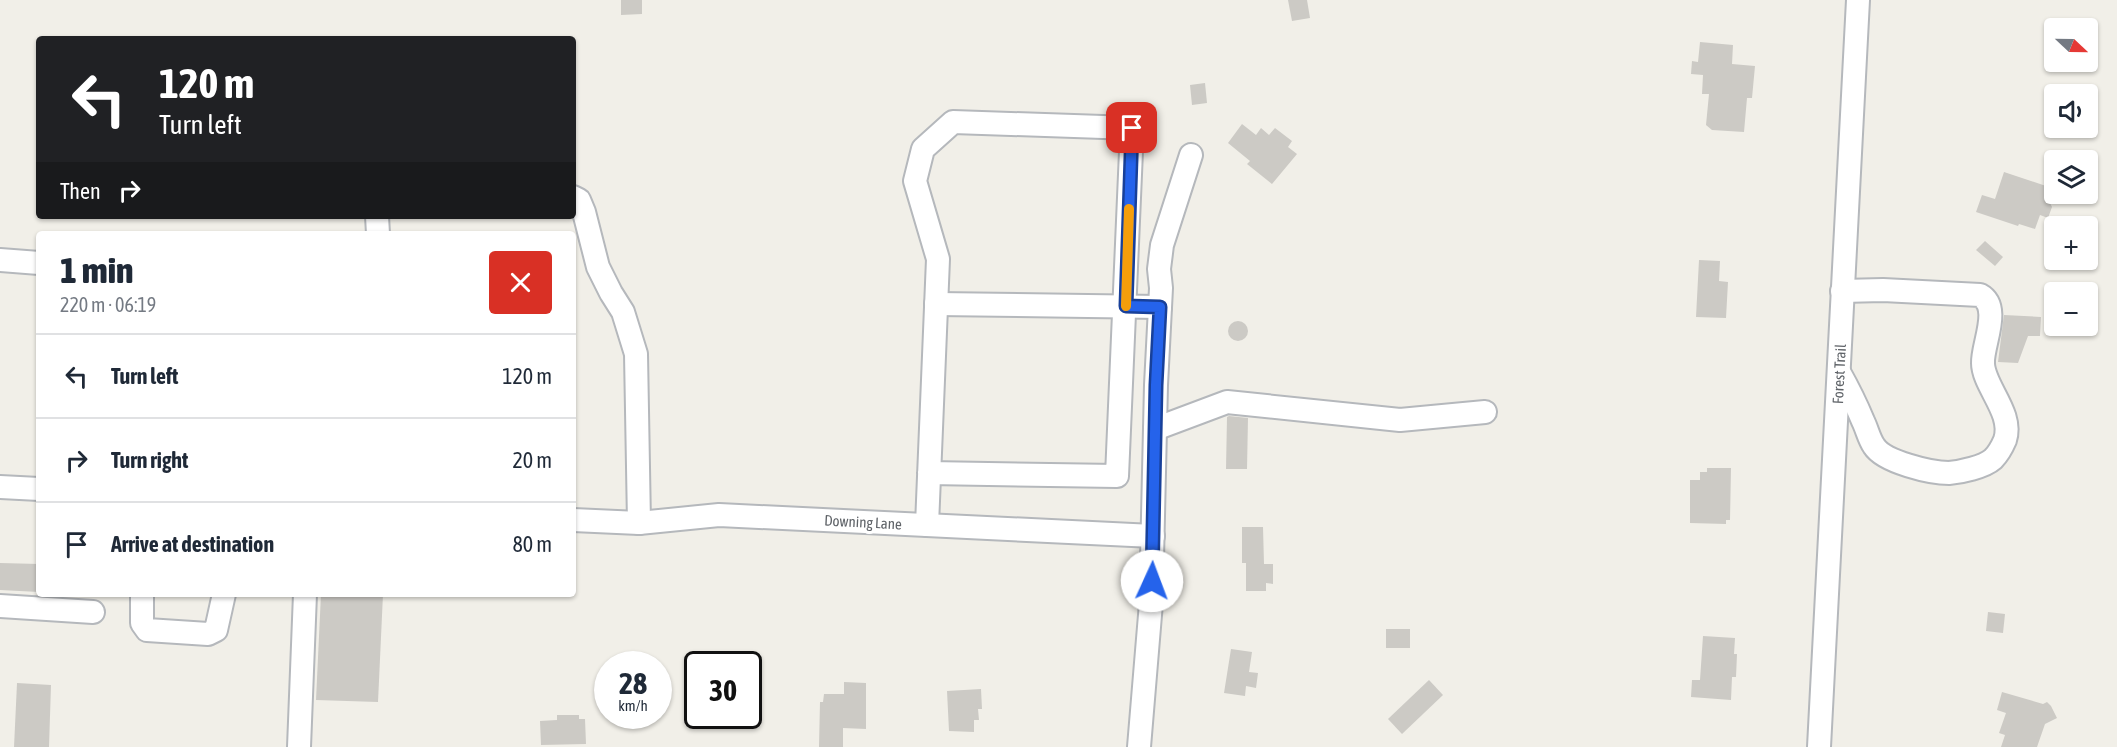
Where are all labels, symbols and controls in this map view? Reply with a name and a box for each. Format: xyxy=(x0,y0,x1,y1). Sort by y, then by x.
north arrow xyxy=(2044,18,2098,72)
map controls xyxy=(2044,18,2098,336)
text: 120 m xyxy=(159,59,254,107)
icon: left xyxy=(60,60,138,138)
button: sound xyxy=(2044,84,2098,138)
pin xyxy=(1106,102,1157,153)
text: Turn left xyxy=(159,109,242,140)
icon: arrive xyxy=(1115,111,1148,144)
button: layers xyxy=(2044,150,2098,204)
icon: right xyxy=(113,174,146,207)
text: Then xyxy=(60,178,101,204)
button: + xyxy=(2044,216,2098,270)
text: 1 min xyxy=(60,249,134,291)
button: close xyxy=(489,251,552,314)
button: − xyxy=(2044,282,2098,336)
text: 220 m · 06:19 xyxy=(60,293,156,316)
street label: Forest Trail xyxy=(1829,344,1849,404)
icon: left xyxy=(60,360,93,393)
text: Turn left xyxy=(111,363,178,389)
text: 120 m xyxy=(502,363,552,389)
icon: right xyxy=(60,444,93,477)
text: Turn right xyxy=(111,447,188,473)
text: 20 m xyxy=(512,447,552,473)
street label: Downing Lane xyxy=(824,511,902,533)
icon: arrive xyxy=(60,528,93,561)
text: Arrive at destination xyxy=(111,531,274,557)
text: 80 m xyxy=(512,531,552,557)
position arrow xyxy=(1120,549,1184,613)
speed limit sign: 30 xyxy=(684,651,762,729)
text: 28 xyxy=(619,666,647,700)
text: km/h xyxy=(618,697,648,714)

